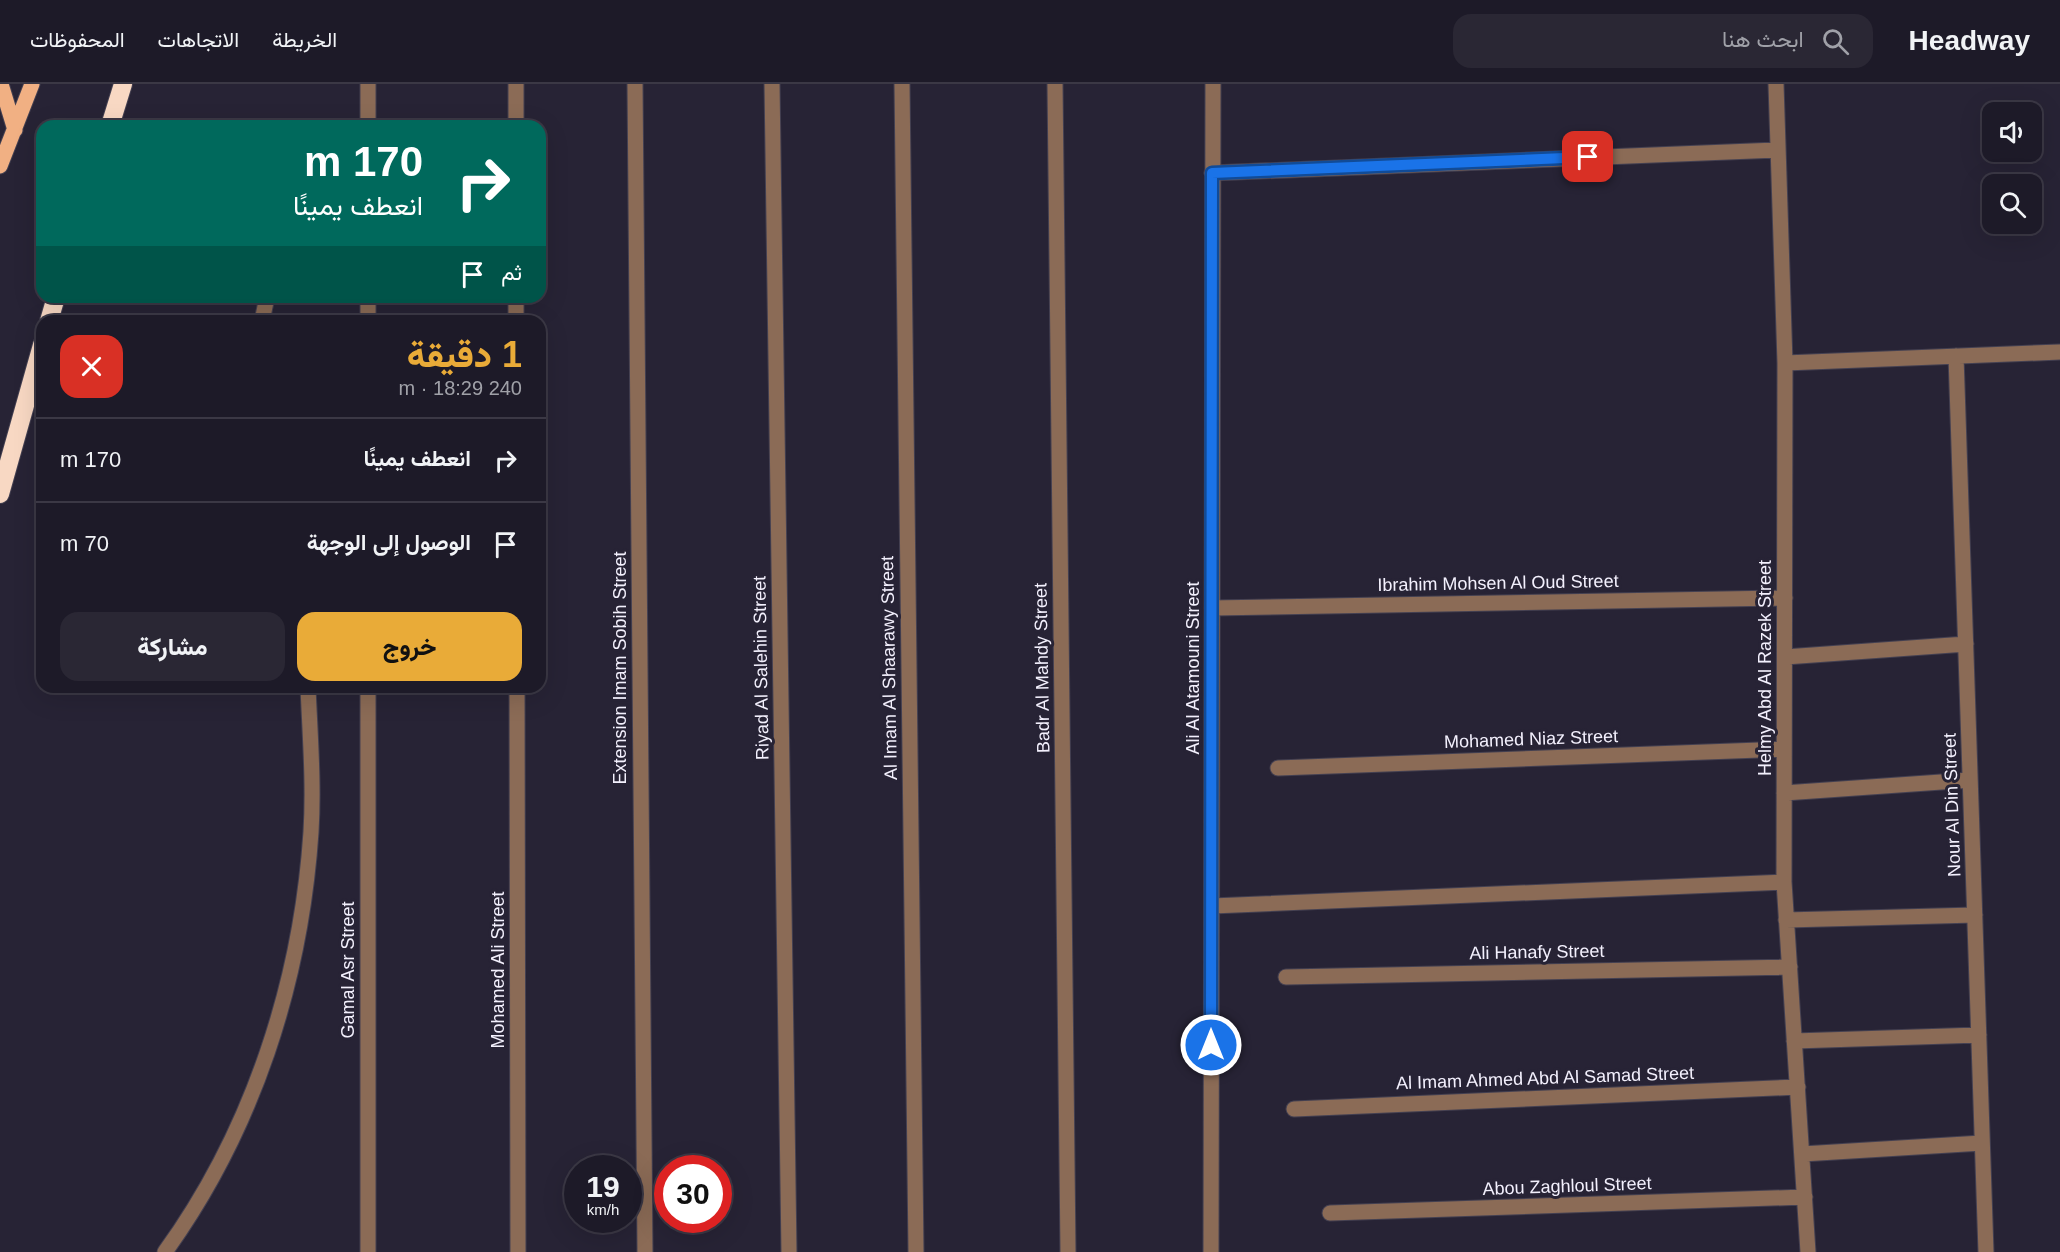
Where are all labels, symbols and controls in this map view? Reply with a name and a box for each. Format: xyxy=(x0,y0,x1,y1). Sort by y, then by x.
search box xyxy=(1453,14,1873,68)
icon: search xyxy=(1819,25,1852,58)
text: Headway xyxy=(1909,25,2030,56)
text: ابحث هنا xyxy=(1722,27,1804,52)
text: المحفوظات xyxy=(30,28,125,51)
text: الاتجاهات xyxy=(158,28,239,51)
text: الخريطة xyxy=(272,28,337,51)
map controls xyxy=(1982,102,2042,234)
button: sound xyxy=(1982,102,2042,162)
pin xyxy=(1562,131,1613,182)
text: 170 m xyxy=(304,138,423,185)
icon: arrive xyxy=(1571,140,1604,173)
icon: right xyxy=(444,144,522,222)
button: search xyxy=(1982,174,2042,234)
text: انعطف يمينًا xyxy=(293,191,423,221)
icon: arrive xyxy=(456,258,489,291)
text: ثم xyxy=(501,260,522,285)
text: 1 دقيقة xyxy=(407,334,522,375)
button: close xyxy=(60,335,123,398)
text: 240 m · 18:29 xyxy=(399,377,522,399)
icon: right xyxy=(489,444,522,477)
text: انعطف يمينًا xyxy=(363,446,471,471)
text: 170 m xyxy=(60,447,121,472)
icon: arrive xyxy=(489,528,522,561)
text: الوصول إلى الوجهة xyxy=(307,530,471,555)
text: 70 m xyxy=(60,531,109,556)
street label: Extension Imam Sobih Street xyxy=(610,551,630,785)
street label: Al Imam Al Shaarawy Street xyxy=(877,556,901,780)
street label: Helmy Abd Al Razek Street xyxy=(1755,560,1775,776)
street label: Ibrahim Mohsen Al Oud Street xyxy=(1377,571,1619,595)
street label: Riyad Al Salehin Street xyxy=(749,576,773,760)
street label: Ali Al Atamouni Street xyxy=(1183,581,1203,755)
street label: Badr Al Mahdy Street xyxy=(1031,583,1053,753)
button: مشاركة xyxy=(60,612,285,681)
button: خروج xyxy=(297,612,522,681)
street label: Mohamed Niaz Street xyxy=(1444,726,1618,752)
street label: Nour Al Din Street xyxy=(1939,733,1965,877)
street label: Mohamed Ali Street xyxy=(488,891,508,1049)
street label: Gamal Asr Street xyxy=(338,901,358,1039)
street label: Ali Hanafy Street xyxy=(1469,941,1605,963)
position arrow xyxy=(1179,1013,1243,1077)
street label: Al Imam Ahmed Abd Al Samad Street xyxy=(1396,1063,1694,1093)
speed limit sign: 30 xyxy=(654,1155,732,1233)
text: 19 xyxy=(586,1170,620,1203)
street label: Abou Zaghloul Street xyxy=(1482,1173,1652,1199)
text: km/h xyxy=(587,1201,619,1218)

